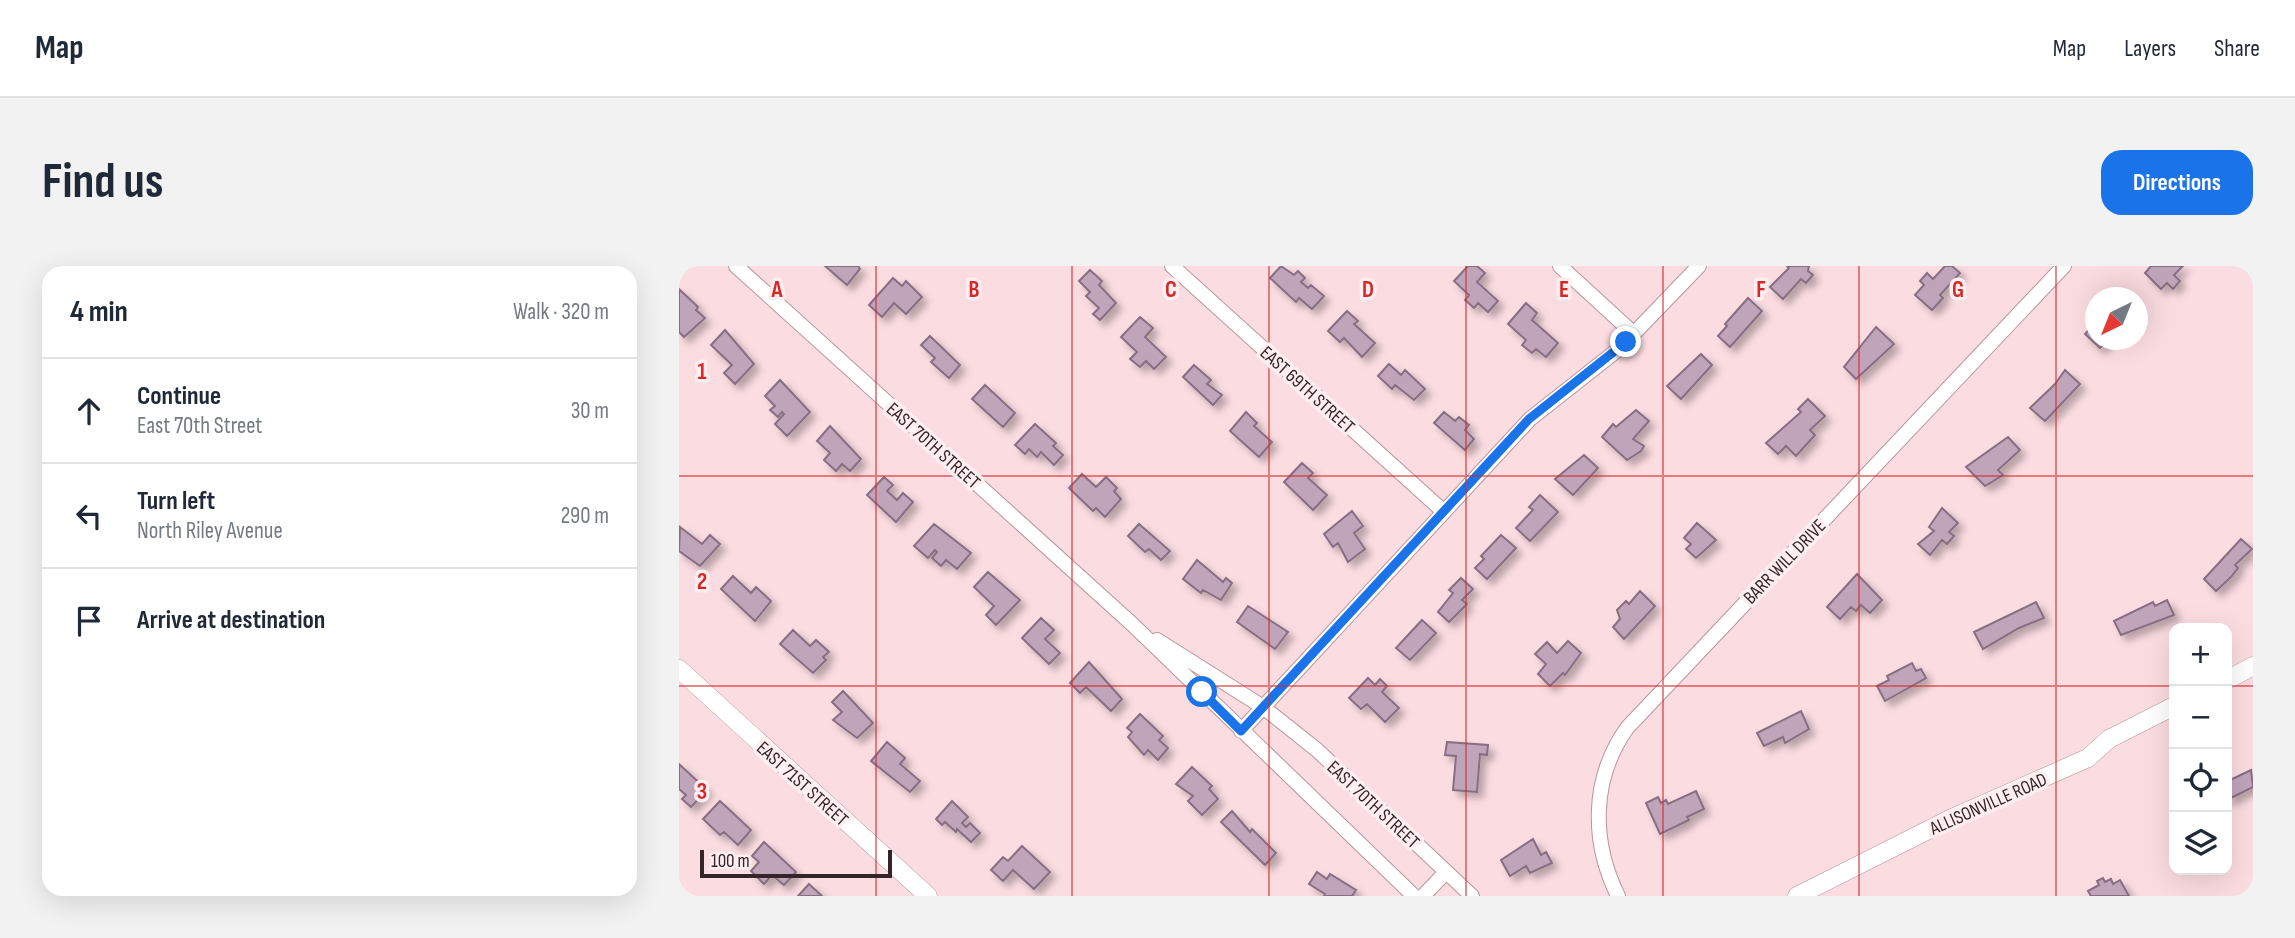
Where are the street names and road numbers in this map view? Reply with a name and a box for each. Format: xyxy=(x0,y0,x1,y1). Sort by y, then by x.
street label: EAST 69TH STREET xyxy=(1255,342,1359,439)
street label: EAST 70TH STREET xyxy=(881,398,985,494)
street label: BARR WILL DRIVE xyxy=(1739,515,1831,609)
street label: EAST 71ST STREET xyxy=(751,737,853,831)
street label: EAST 70TH STREET xyxy=(1322,756,1424,854)
street label: ALLISONVILLE ROAD xyxy=(1926,768,2051,841)

